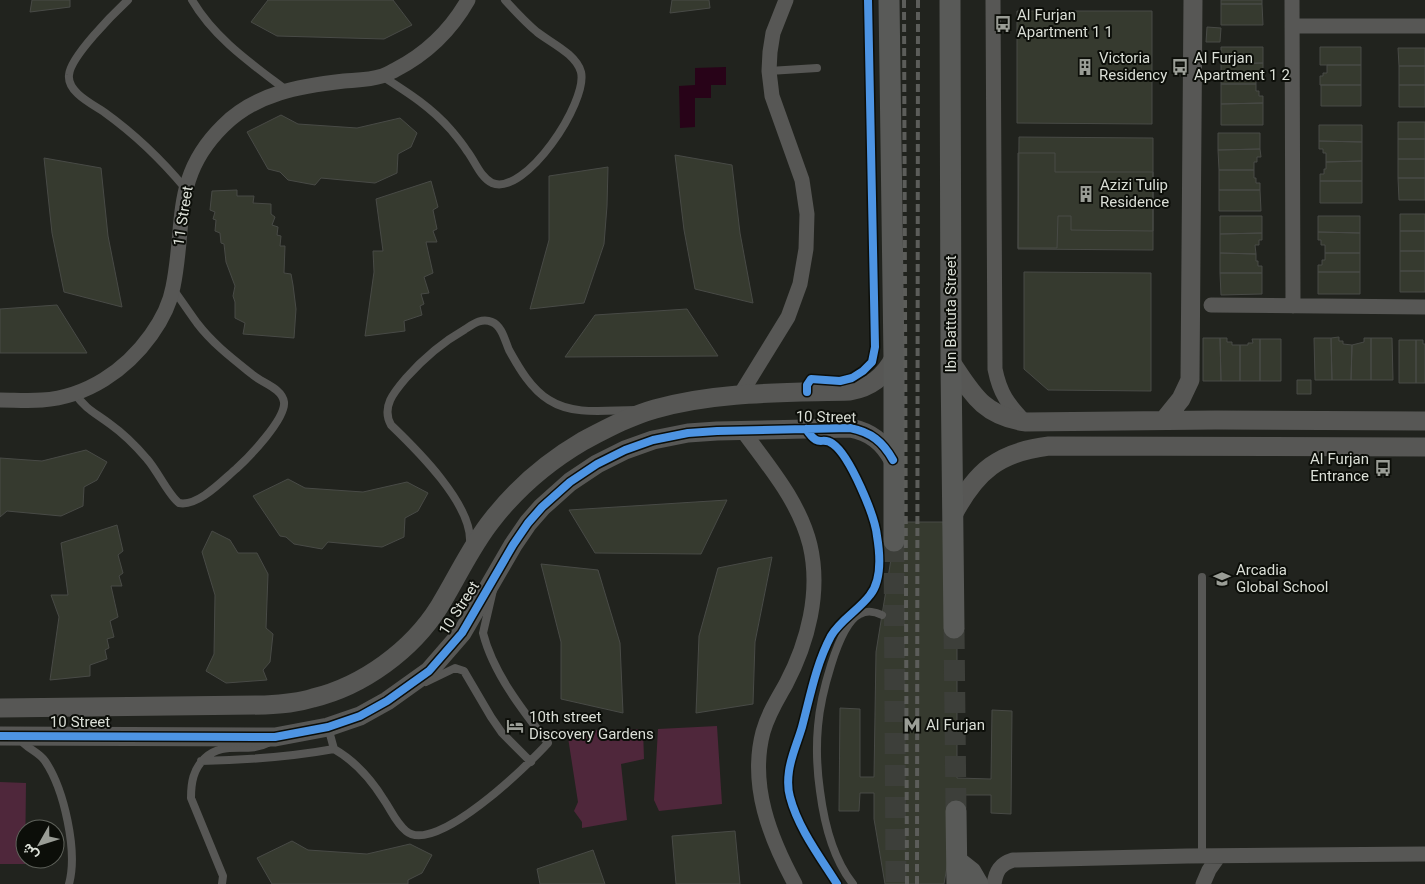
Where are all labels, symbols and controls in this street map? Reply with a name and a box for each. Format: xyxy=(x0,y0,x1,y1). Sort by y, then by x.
place label: Al Furjan Apartment 1 1 xyxy=(1017,5,1113,45)
bus stop icon: Al Furjan Apartment 1 1 xyxy=(993,14,1013,34)
place label: Victoria Residency xyxy=(1099,48,1167,88)
place label: Al Furjan Apartment 1 2 xyxy=(1194,48,1290,88)
building icon: Victoria Residency xyxy=(1075,57,1095,77)
bus stop icon: Al Furjan Apartment 1 2 xyxy=(1170,57,1190,77)
place label: Azizi Tulip Residence xyxy=(1100,175,1169,215)
street label: 11 Street xyxy=(168,184,201,248)
building icon: Azizi Tulip Residence xyxy=(1076,184,1096,204)
street label: Ibn Battuta Street xyxy=(941,255,964,373)
street label: 10 Street xyxy=(796,406,856,431)
place label: Al Furjan Entrance xyxy=(1310,449,1369,489)
bus stop icon: Al Furjan Entrance xyxy=(1373,458,1393,478)
place label: Arcadia Global School xyxy=(1236,560,1328,600)
school or university icon: Arcadia Global School xyxy=(1212,569,1232,589)
street label: 10 Street xyxy=(434,577,486,640)
place label: 10th street Discovery Gardens xyxy=(529,707,654,747)
street label: 10 Street xyxy=(50,712,110,735)
metro station icon: Al Furjan xyxy=(902,715,922,735)
place label: Al Furjan xyxy=(926,715,985,738)
hotel icon: 10th street Discovery Gardens xyxy=(505,716,525,736)
north arrow xyxy=(15,819,65,869)
text: ش xyxy=(17,837,45,864)

